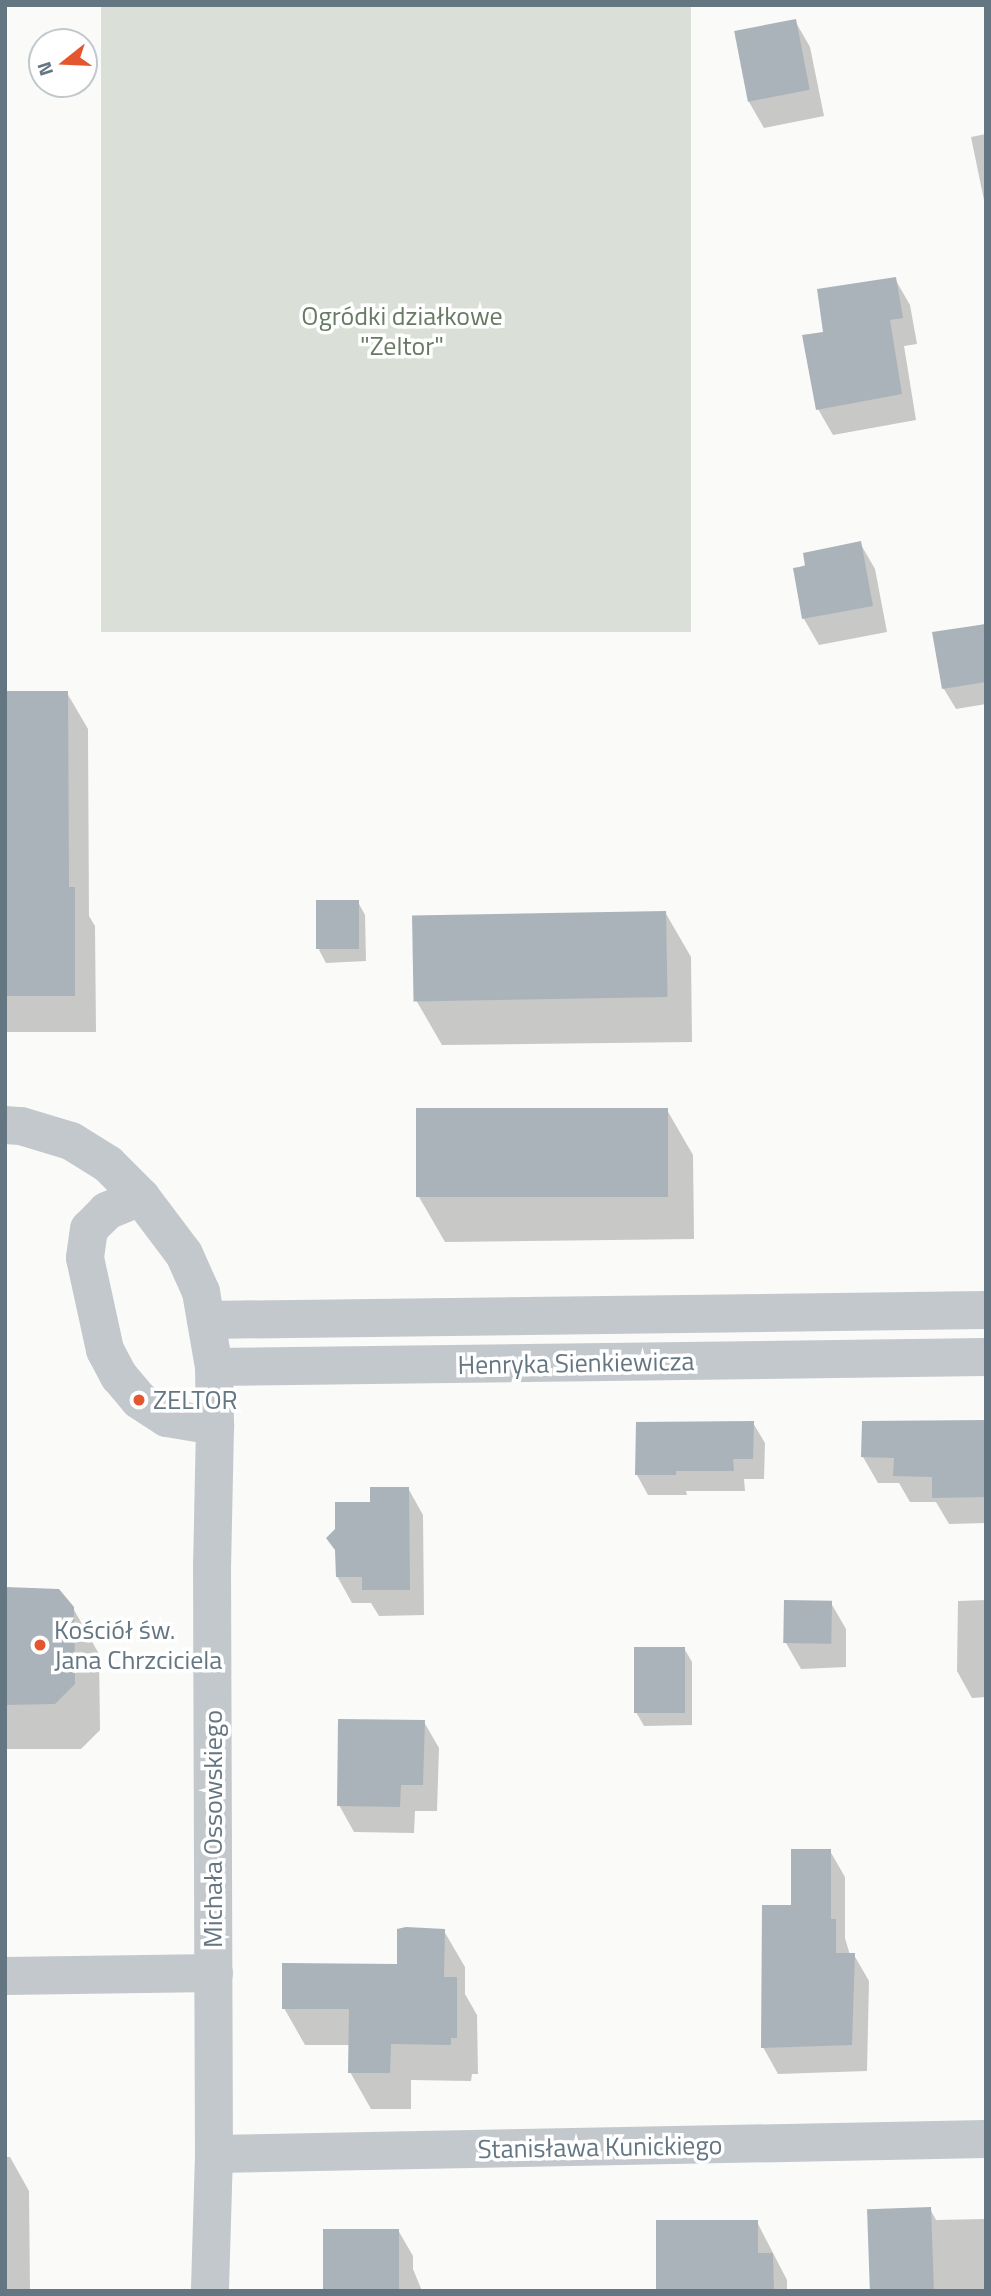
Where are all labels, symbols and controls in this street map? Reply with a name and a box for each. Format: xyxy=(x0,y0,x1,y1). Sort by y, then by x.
north arrow xyxy=(28,28,98,98)
text: N xyxy=(29,58,60,80)
park label: Ogródki działkowe "Zeltor" xyxy=(301,300,503,362)
street label: Henryka Sienkiewicza xyxy=(457,1345,695,1381)
place label: ZELTOR xyxy=(153,1384,238,1416)
marker: ZELTOR xyxy=(131,1392,147,1408)
place label: Kościół św. Jana Chrzciciela xyxy=(54,1614,222,1676)
marker: Kościół św. Jana Chrzciciela xyxy=(32,1637,48,1653)
street label: Michała Ossowskiego xyxy=(197,1710,229,1948)
street label: Stanisława Kunickiego xyxy=(477,2129,723,2165)

